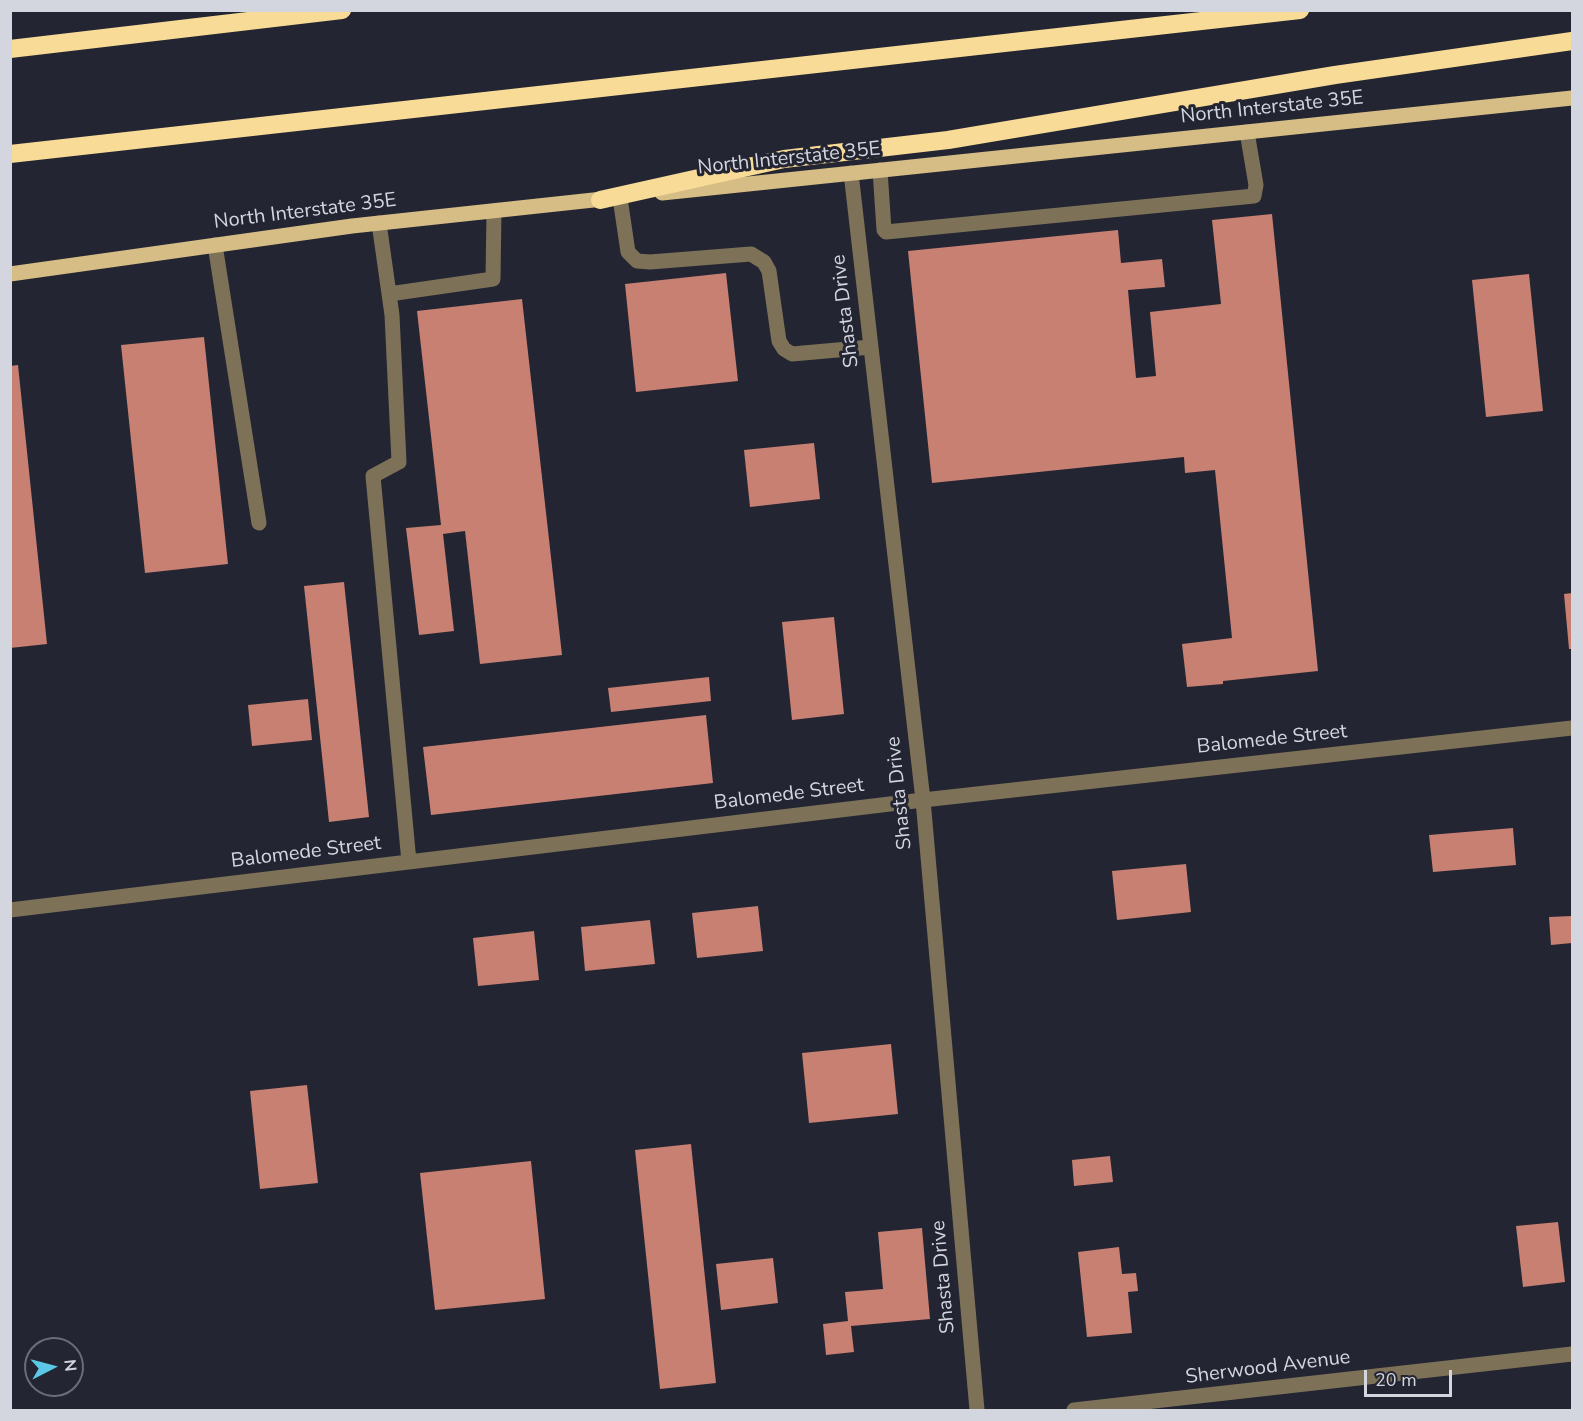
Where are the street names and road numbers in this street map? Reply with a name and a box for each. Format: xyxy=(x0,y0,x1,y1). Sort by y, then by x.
street label: North Interstate 35E xyxy=(1179,86,1365,130)
street label: North Interstate 35E xyxy=(696,137,882,181)
street label: North Interstate 35E xyxy=(212,189,398,235)
street label: Shasta Drive xyxy=(827,253,865,369)
street label: Balomede Street xyxy=(1196,720,1348,760)
street label: Shasta Drive xyxy=(882,735,918,851)
street label: Balomede Street xyxy=(713,774,865,816)
street label: Balomede Street xyxy=(230,832,382,874)
street label: Shasta Drive xyxy=(927,1219,961,1335)
street label: Sherwood Avenue xyxy=(1184,1346,1352,1390)

